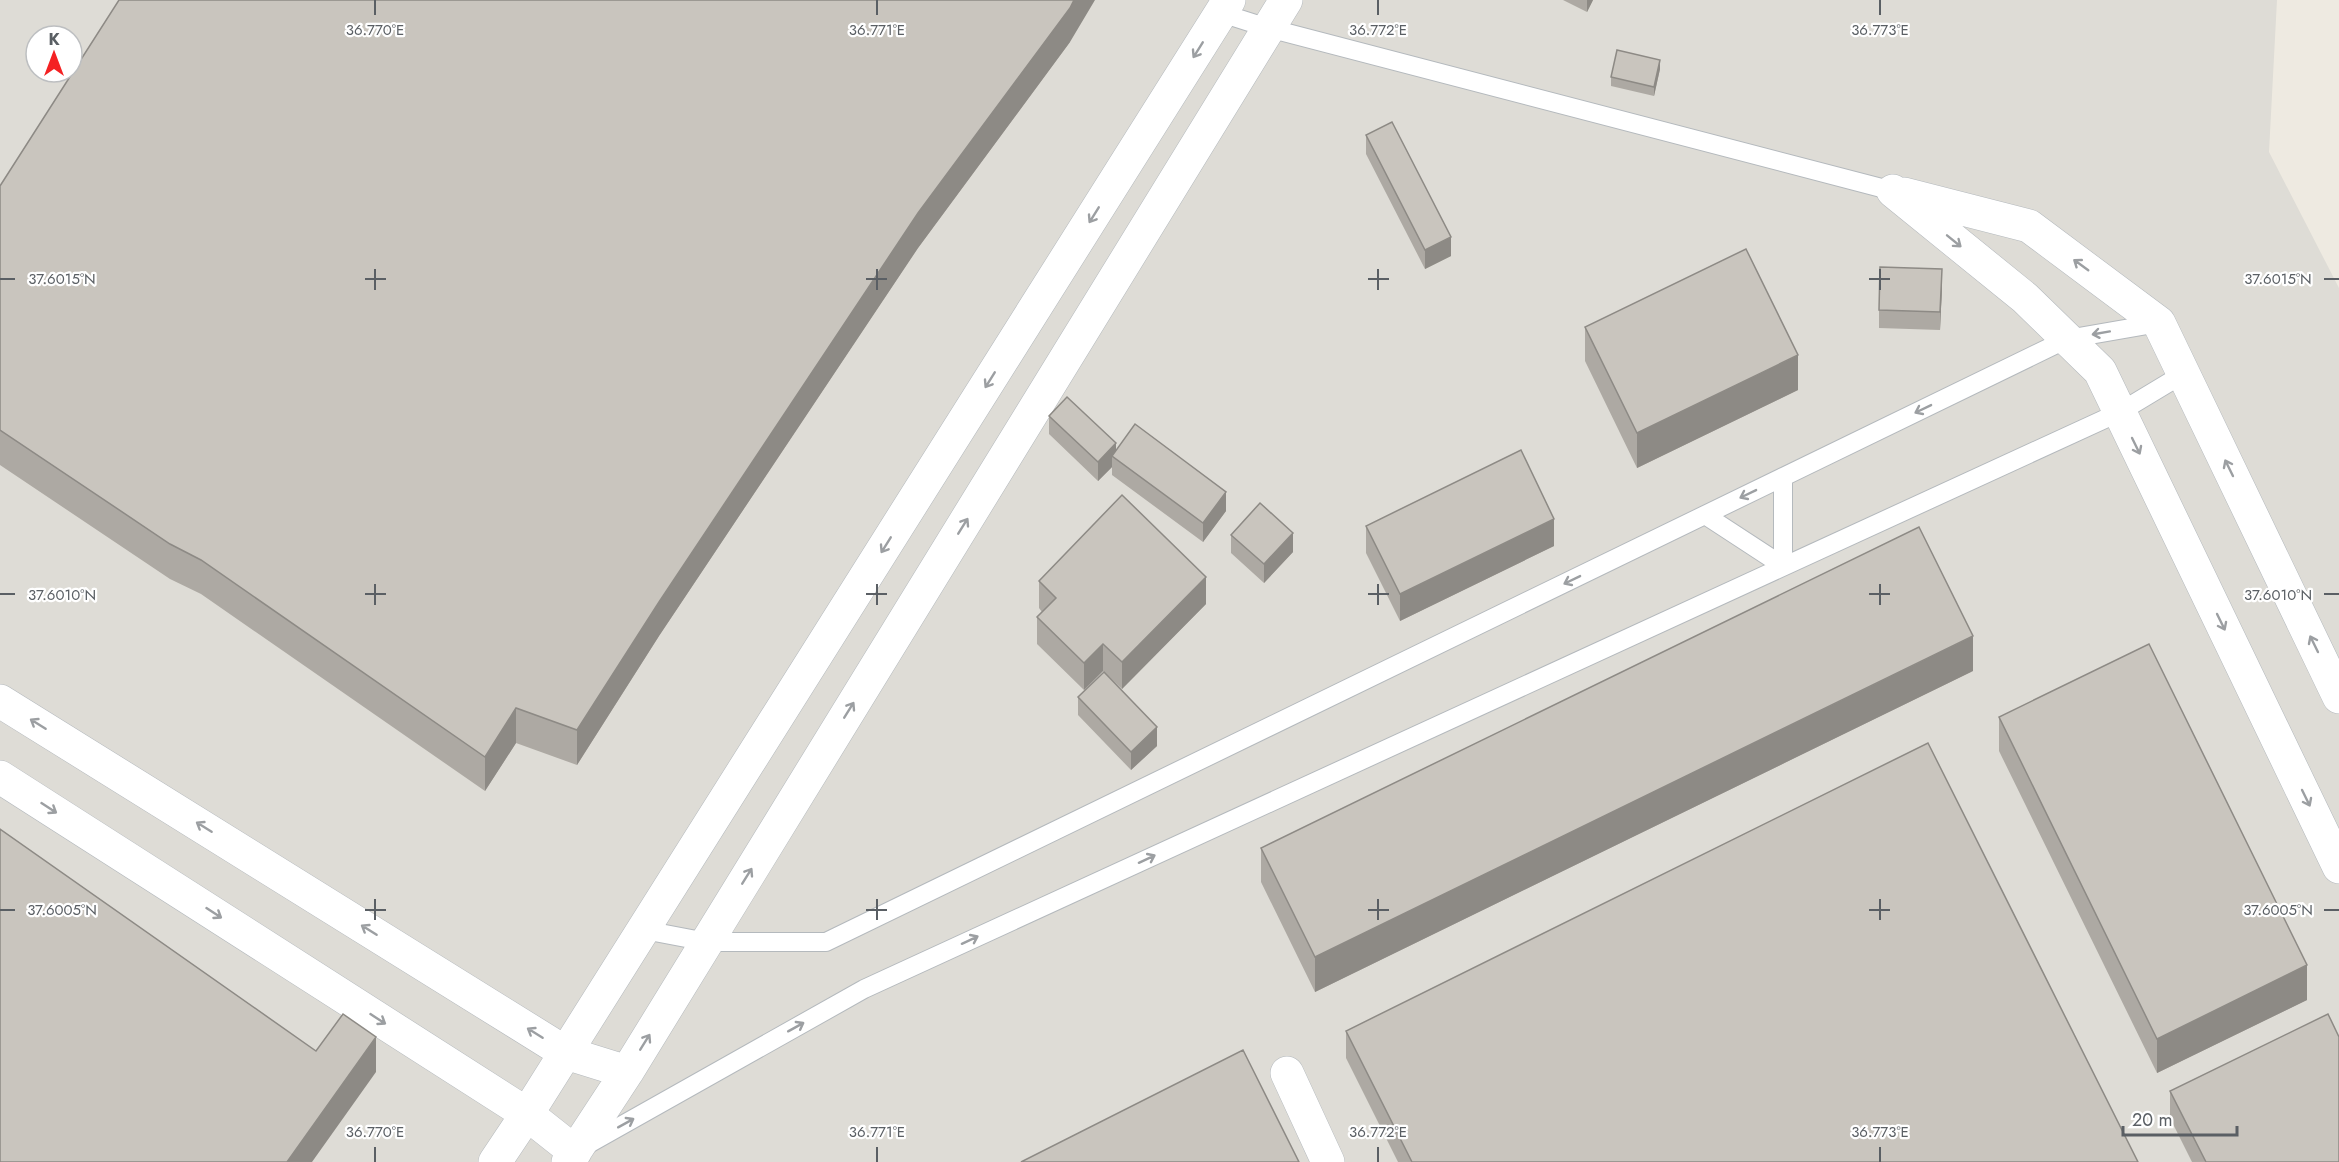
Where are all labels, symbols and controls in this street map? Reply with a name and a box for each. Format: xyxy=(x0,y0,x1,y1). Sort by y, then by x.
text: 36.770°E xyxy=(346,19,404,41)
text: 36.771°E xyxy=(849,19,905,41)
text: 36.772°E xyxy=(1349,19,1407,41)
text: 36.773°E xyxy=(1851,19,1909,41)
north arrow xyxy=(24,24,84,84)
text: K xyxy=(48,28,60,51)
one-way arrow xyxy=(1192,41,1204,58)
one-way arrow xyxy=(1088,206,1100,223)
one-way arrow xyxy=(1946,234,1962,247)
one-way arrow xyxy=(2074,259,2090,272)
text: 37.6015°N xyxy=(28,268,96,290)
text: 37.6015°N xyxy=(2244,268,2312,290)
one-way arrow xyxy=(2092,328,2112,339)
one-way arrow xyxy=(984,371,996,388)
one-way arrow xyxy=(1914,404,1932,416)
one-way arrow xyxy=(2131,437,2143,455)
one-way arrow xyxy=(2223,460,2234,478)
one-way arrow xyxy=(1739,489,1757,501)
one-way arrow xyxy=(957,518,969,535)
one-way arrow xyxy=(880,536,892,553)
one-way arrow xyxy=(1564,574,1582,586)
text: 37.6010°N xyxy=(28,584,96,606)
text: 37.6010°N xyxy=(2244,584,2312,606)
one-way arrow xyxy=(2216,612,2228,630)
one-way arrow xyxy=(2307,635,2319,653)
one-way arrow xyxy=(844,702,856,719)
one-way arrow xyxy=(30,718,47,730)
one-way arrow xyxy=(2300,788,2312,806)
one-way arrow xyxy=(40,803,57,815)
one-way arrow xyxy=(196,821,213,833)
one-way arrow xyxy=(1138,852,1156,864)
one-way arrow xyxy=(742,868,754,885)
text: 37.6005°N xyxy=(27,899,97,921)
text: 37.6005°N xyxy=(2243,899,2313,921)
one-way arrow xyxy=(205,907,222,920)
one-way arrow xyxy=(361,924,378,936)
one-way arrow xyxy=(961,934,979,945)
one-way arrow xyxy=(369,1013,386,1025)
one-way arrow xyxy=(787,1021,804,1033)
one-way arrow xyxy=(527,1027,544,1039)
one-way arrow xyxy=(640,1034,652,1051)
scale bar xyxy=(2123,1099,2237,1137)
text: 20 m xyxy=(2132,1107,2172,1133)
one-way arrow xyxy=(617,1117,634,1129)
text: 36.770°E xyxy=(346,1121,404,1143)
text: 36.771°E xyxy=(849,1121,905,1143)
text: 36.772°E xyxy=(1349,1121,1407,1143)
text: 36.773°E xyxy=(1851,1121,1909,1143)

